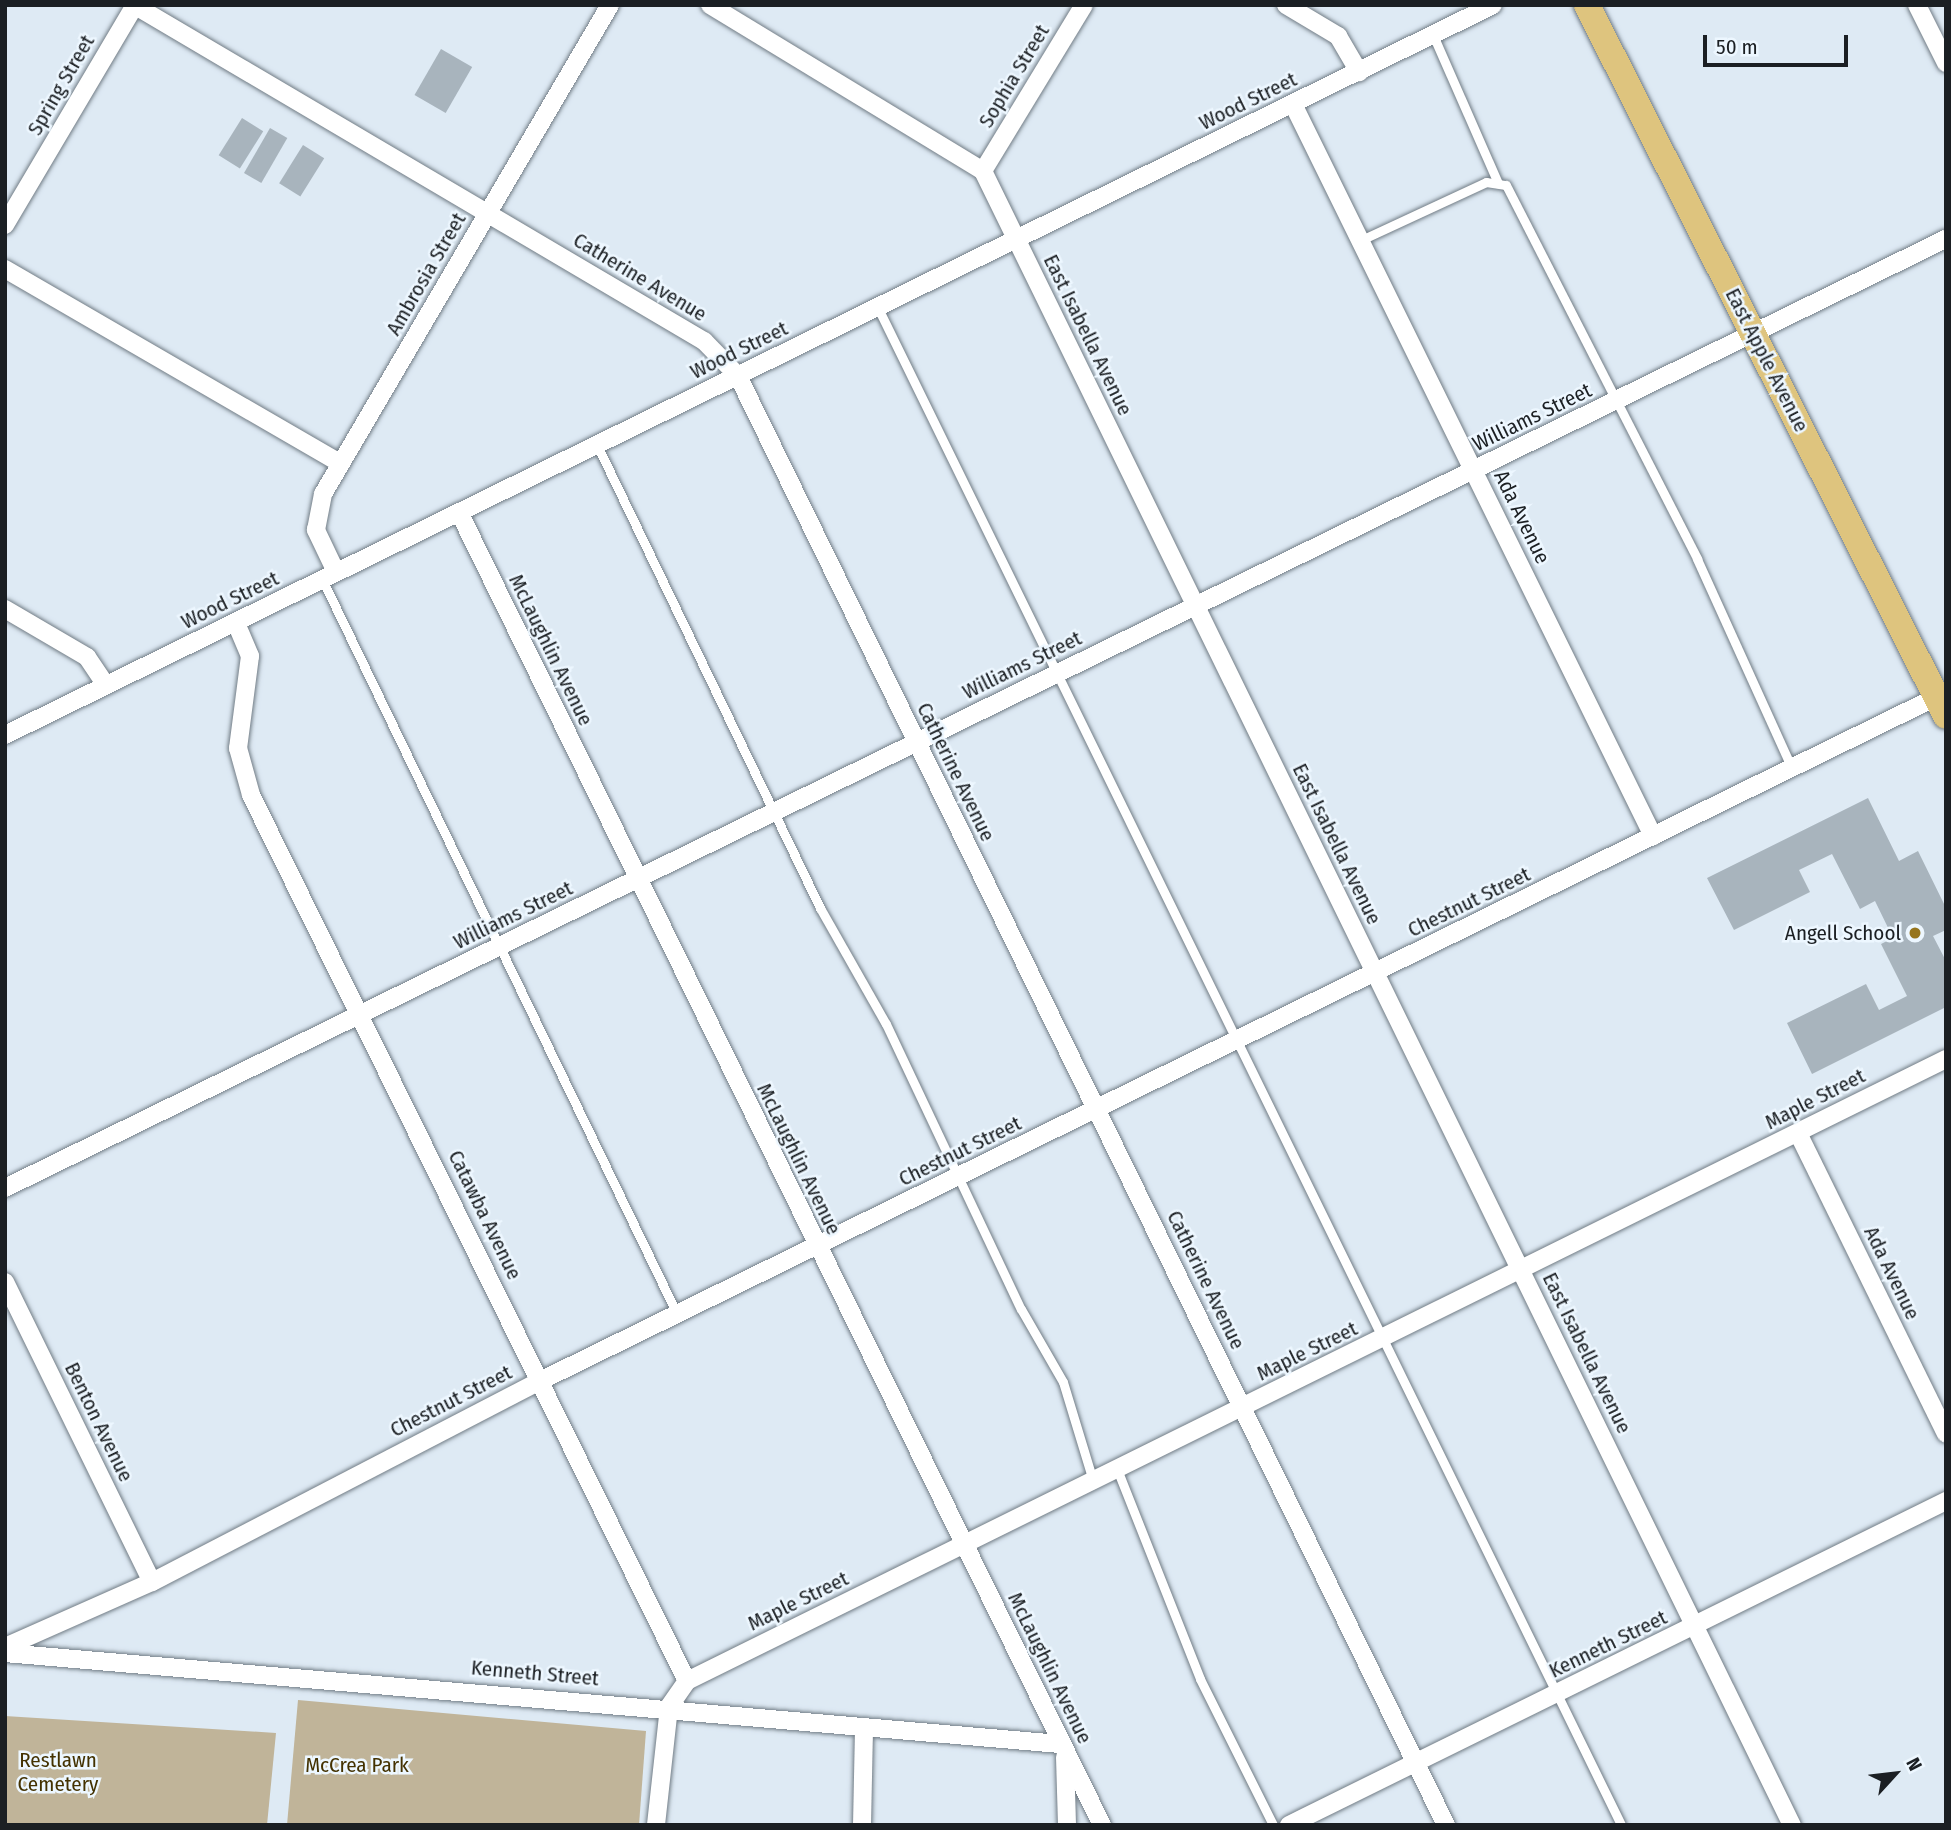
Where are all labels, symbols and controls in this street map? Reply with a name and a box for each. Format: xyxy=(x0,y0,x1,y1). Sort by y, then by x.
street label: Sophia Street xyxy=(973,20,1055,132)
scale bar xyxy=(1706,21,1851,65)
street label: Spring Street xyxy=(22,30,100,140)
text: 50 m xyxy=(1716,34,1758,60)
street label: Wood Street xyxy=(1195,67,1301,135)
street label: Ambrosia Street xyxy=(381,208,471,340)
street label: Catherine Avenue xyxy=(569,227,711,327)
street label: East Isabella Avenue xyxy=(1038,250,1138,420)
street label: East Apple Avenue xyxy=(1720,284,1814,436)
street label: Wood Street xyxy=(686,316,792,384)
street label: Williams Street xyxy=(1468,377,1596,457)
street label: Ada Avenue xyxy=(1489,466,1555,568)
street label: Wood Street xyxy=(177,566,283,634)
street label: McLaughlin Avenue xyxy=(503,570,599,730)
street label: Williams Street xyxy=(958,625,1086,705)
street label: Catherine Avenue xyxy=(912,699,1000,845)
street label: East Isabella Avenue xyxy=(1287,759,1387,929)
street label: Chestnut Street xyxy=(1404,861,1534,943)
street label: Williams Street xyxy=(449,875,577,955)
place label: Angell School xyxy=(1785,920,1901,946)
marker: Angell School xyxy=(1907,925,1923,941)
street label: Maple Street xyxy=(1761,1063,1869,1135)
street label: McLaughlin Avenue xyxy=(751,1079,847,1239)
street label: Chestnut Street xyxy=(895,1110,1025,1192)
street label: Catawba Avenue xyxy=(443,1146,527,1284)
street label: Catherine Avenue xyxy=(1162,1207,1250,1353)
street label: Ada Avenue xyxy=(1859,1222,1925,1324)
street label: East Isabella Avenue xyxy=(1537,1268,1637,1438)
street label: Maple Street xyxy=(1253,1316,1361,1386)
street label: Benton Avenue xyxy=(59,1358,139,1486)
street label: Chestnut Street xyxy=(386,1360,516,1442)
street label: Maple Street xyxy=(744,1566,852,1636)
street label: McLaughlin Avenue xyxy=(1002,1588,1098,1748)
street label: Kenneth Street xyxy=(1545,1605,1671,1683)
street label: Kenneth Street xyxy=(470,1655,600,1691)
north arrow xyxy=(1860,1739,1930,1809)
park label: Restlawn Cemetery xyxy=(18,1747,98,1797)
park label: McCrea Park xyxy=(305,1752,409,1778)
text: N xyxy=(1901,1754,1927,1775)

